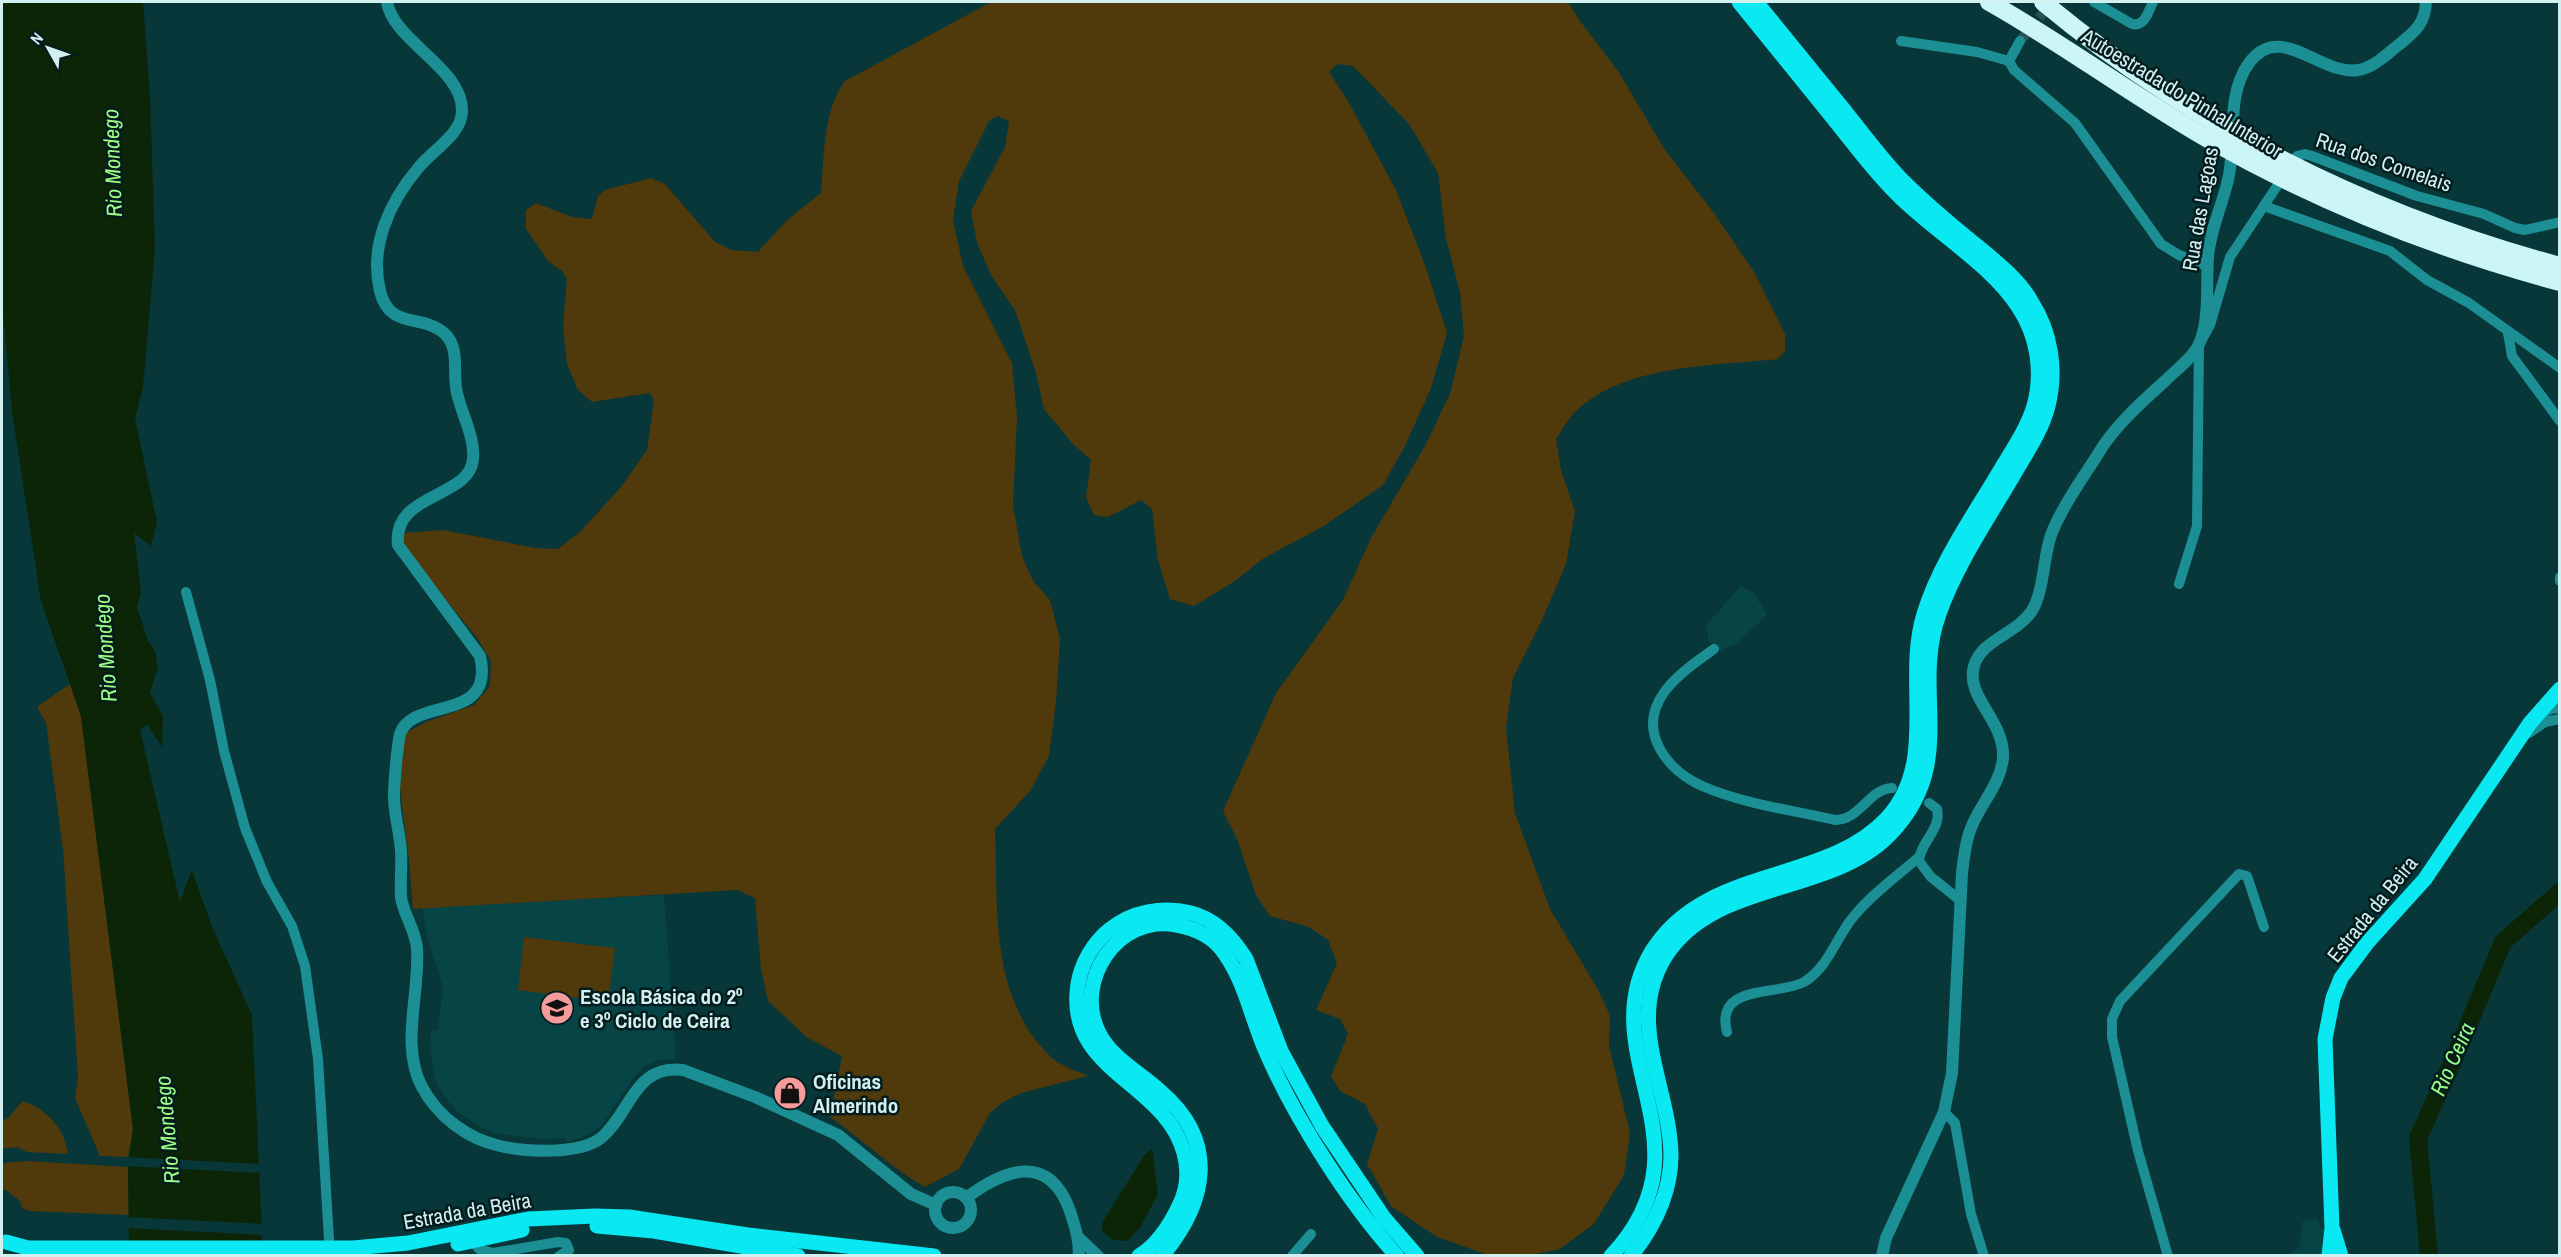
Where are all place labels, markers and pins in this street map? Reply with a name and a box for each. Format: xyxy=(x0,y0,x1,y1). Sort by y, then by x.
place label: Escola Básica do 2º e 3º Ciclo de Ceira xyxy=(580,982,743,1035)
school or university icon: Escola Básica do 2º e 3º Ciclo de Ceira xyxy=(539,990,575,1026)
place label: Oficinas Almerindo xyxy=(813,1067,898,1120)
shop icon: Oficinas Almerindo xyxy=(772,1075,808,1111)

